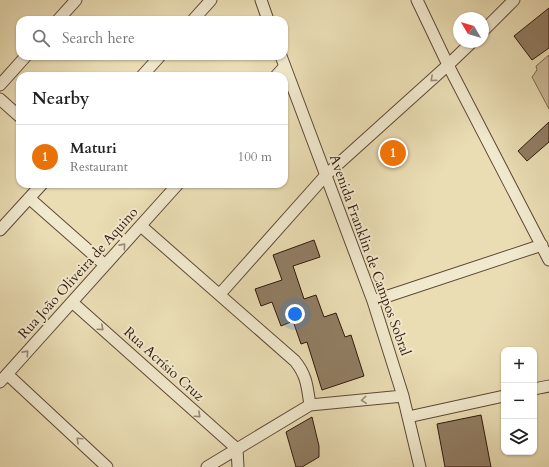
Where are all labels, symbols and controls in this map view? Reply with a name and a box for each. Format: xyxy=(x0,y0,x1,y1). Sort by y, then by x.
north arrow xyxy=(453,12,489,48)
search box xyxy=(16,16,288,60)
icon: search xyxy=(30,27,52,49)
text: Search here xyxy=(62,28,135,48)
one-way arrow xyxy=(431,74,438,81)
text: Nearby xyxy=(32,87,89,110)
text: Maturi xyxy=(70,138,117,158)
pin: 1 xyxy=(380,138,406,168)
text: 1 xyxy=(42,148,48,166)
text: 100 m xyxy=(238,148,272,166)
street label: Avenida Franklin de Campos Sobral xyxy=(325,152,415,359)
text: Restaurant xyxy=(70,158,128,176)
street label: Rua João Oliveira de Aquino xyxy=(14,203,143,343)
one-way arrow xyxy=(118,243,125,251)
your location xyxy=(285,304,305,324)
one-way arrow xyxy=(96,323,104,331)
street label: Rua Acrísio Cruz xyxy=(120,323,209,406)
map controls xyxy=(501,347,537,455)
button: + xyxy=(501,347,537,383)
one-way arrow xyxy=(21,350,29,358)
button: − xyxy=(501,383,537,419)
one-way arrow xyxy=(361,395,368,404)
one-way arrow xyxy=(193,410,201,417)
button: layers xyxy=(501,419,537,455)
one-way arrow xyxy=(76,438,84,445)

